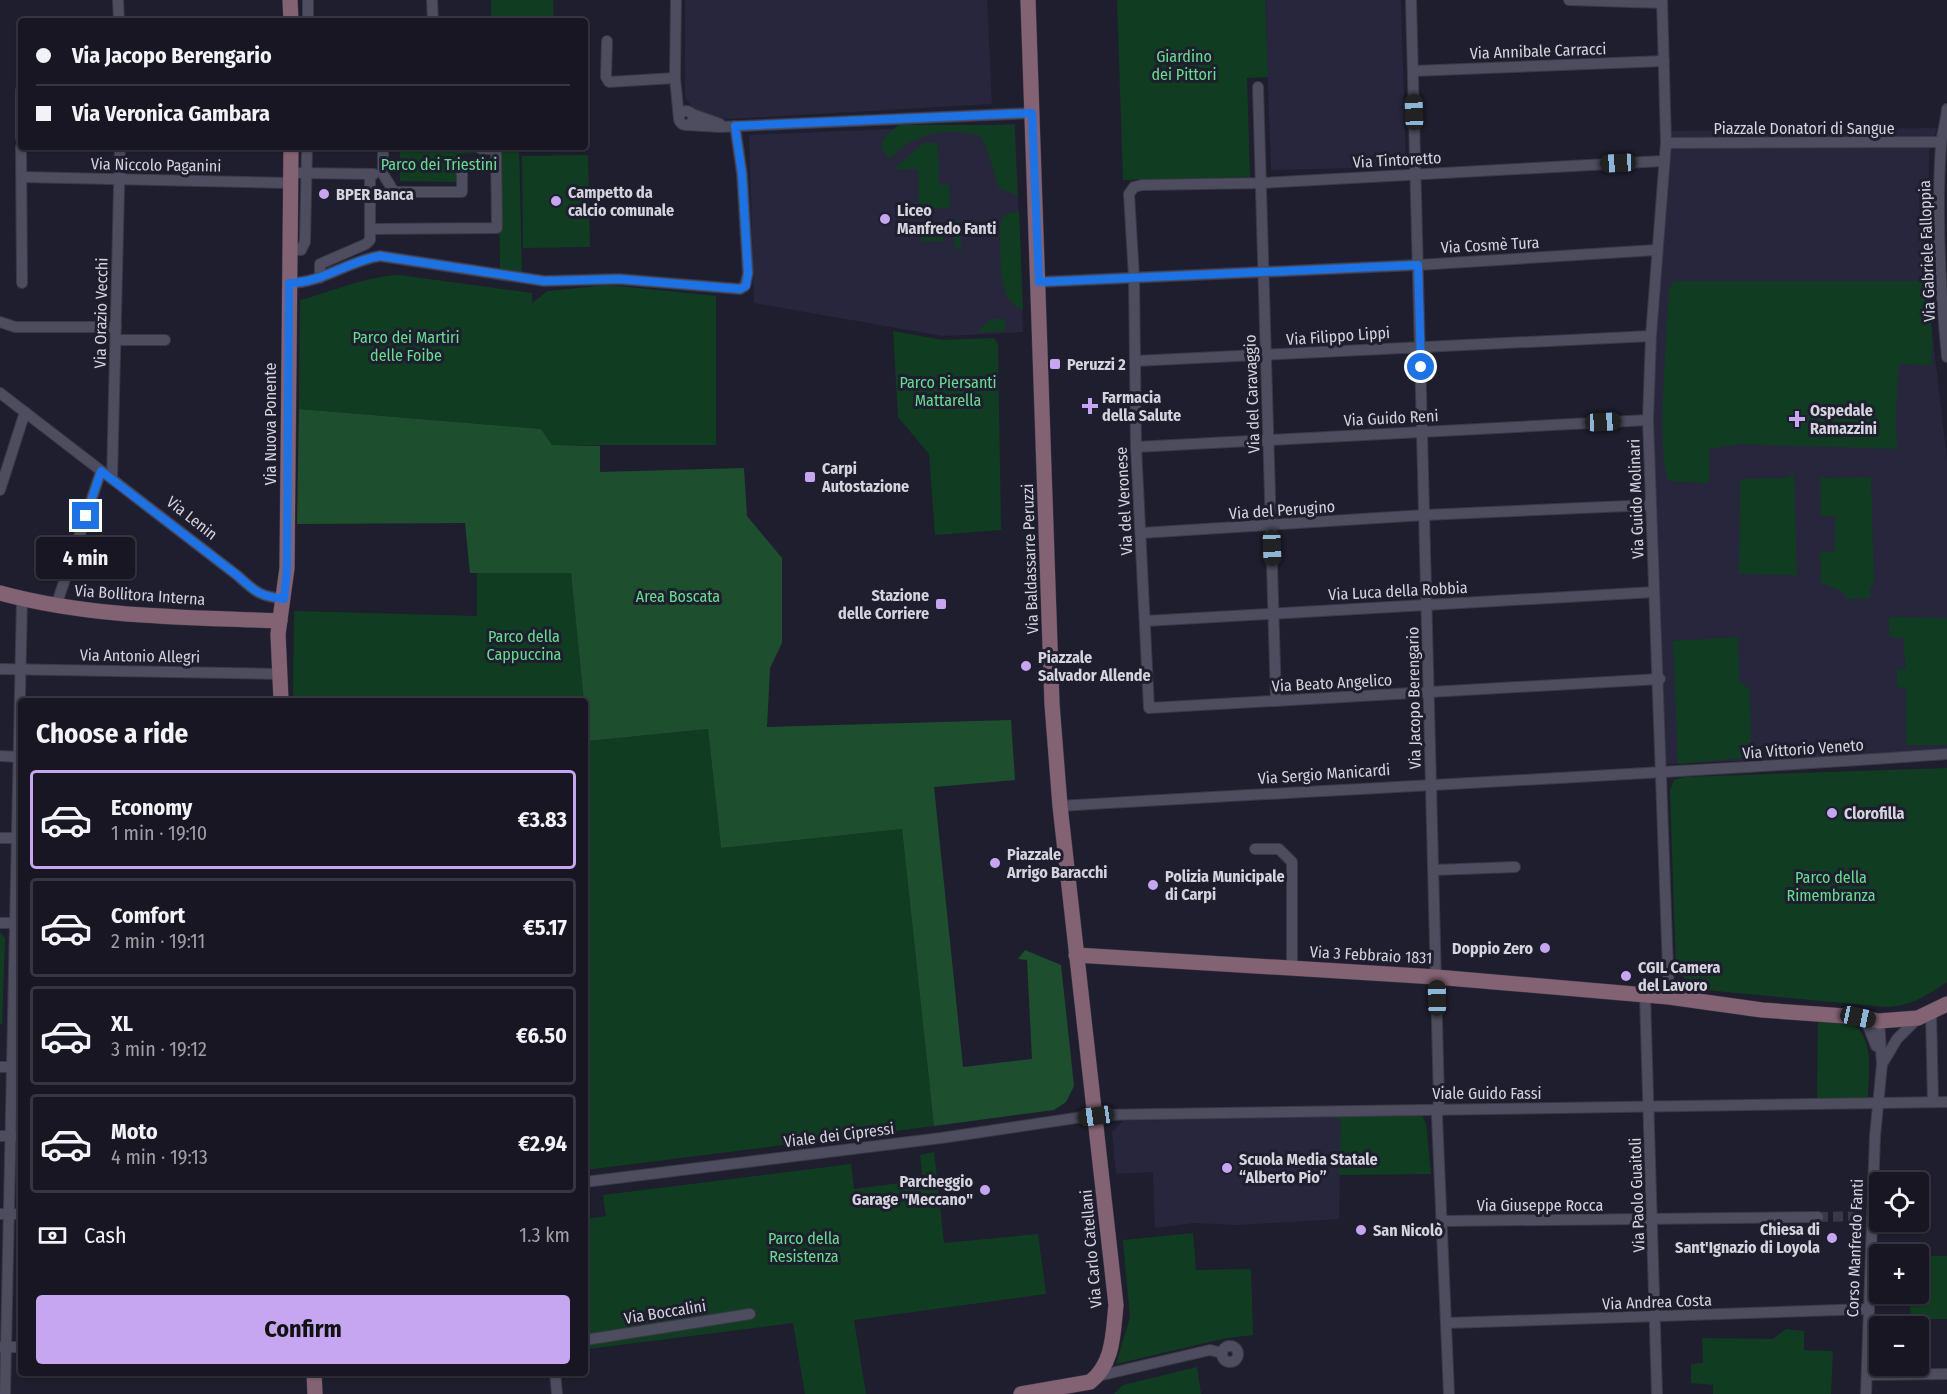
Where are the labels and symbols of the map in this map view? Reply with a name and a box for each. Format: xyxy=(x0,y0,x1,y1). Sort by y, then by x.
street label: Via Annibale Carracci xyxy=(1469,39,1607,63)
park label: Giardino dei Pittori xyxy=(1152,47,1216,84)
car xyxy=(1404,94,1424,130)
street label: Piazzale Donatori di Sangue xyxy=(1713,119,1895,138)
street label: Via Tintoretto xyxy=(1352,148,1442,172)
car xyxy=(1600,153,1636,173)
street label: Via Niccolo Paganini xyxy=(91,154,221,176)
park label: Parco dei Triestini xyxy=(381,155,497,174)
street label: Via Gabriele Falloppia xyxy=(1915,180,1939,322)
place label: Campetto da calcio comunale xyxy=(568,183,674,220)
place label: BPER Banca xyxy=(336,185,414,204)
marker: BPER Banca xyxy=(317,187,331,201)
marker: Campetto da calcio comunale xyxy=(549,194,563,208)
place label: Liceo Manfredo Fanti xyxy=(897,201,996,238)
marker: Liceo Manfredo Fanti xyxy=(878,212,892,226)
street label: Via Cosmè Tura xyxy=(1440,233,1540,257)
street label: Via Orazio Vecchi xyxy=(91,257,111,369)
street label: Via Filippo Lippi xyxy=(1285,323,1391,349)
park label: Parco dei Martiri delle Foibe xyxy=(352,328,460,365)
street label: Via del Caravaggio xyxy=(1240,334,1264,454)
route start xyxy=(1407,353,1434,380)
place label: Peruzzi 2 xyxy=(1067,355,1126,374)
marker: Peruzzi 2 xyxy=(1048,357,1062,371)
street label: Via Nuova Ponente xyxy=(261,363,280,485)
park label: Parco Piersanti Mattarella xyxy=(899,373,997,410)
place label: Farmacia della Salute xyxy=(1102,388,1181,425)
marker: Farmacia della Salute xyxy=(1083,399,1097,413)
place label: Ospedale Ramazzini xyxy=(1810,401,1877,438)
street label: Via Guido Reni xyxy=(1343,406,1439,430)
marker: Ospedale Ramazzini xyxy=(1788,410,1806,428)
car xyxy=(1585,412,1621,432)
street label: Via Guido Molinari xyxy=(1624,439,1648,559)
street label: Via del Veronese xyxy=(1112,446,1136,556)
place label: Carpi Autostazione xyxy=(821,459,909,496)
marker: Carpi Autostazione xyxy=(803,470,817,484)
street label: Via Baldassarre Peruzzi xyxy=(1018,483,1042,635)
street label: Via Lenin xyxy=(163,492,221,544)
street label: Via del Perugino xyxy=(1228,497,1336,523)
route end xyxy=(72,502,99,529)
car xyxy=(1262,530,1282,566)
callout: 4 min xyxy=(36,537,136,579)
street label: Via Luca della Robbia xyxy=(1328,578,1468,604)
street label: Via Bollitora Interna xyxy=(74,581,206,609)
place label: Stazione delle Corriere xyxy=(838,586,929,623)
park label: Area Boscata xyxy=(636,587,720,606)
marker: Stazione delle Corriere xyxy=(934,597,948,611)
street label: Via Jacopo Berengario xyxy=(1403,626,1425,770)
park label: Parco della Cappuccina xyxy=(487,627,562,664)
street label: Via Antonio Allegri xyxy=(80,645,200,667)
place label: Piazzale Salvador Allende xyxy=(1038,648,1151,685)
marker: Piazzale Salvador Allende xyxy=(1019,659,1033,673)
street label: Via Beato Angelico xyxy=(1271,670,1393,696)
street label: Via Vittorio Veneto xyxy=(1742,735,1864,763)
street label: Via Sergio Manicardi xyxy=(1257,760,1391,788)
place label: Clorofilla xyxy=(1844,804,1904,823)
marker: Clorofilla xyxy=(1825,806,1839,820)
place label: Piazzale Arrigo Baracchi xyxy=(1006,845,1107,882)
marker: Piazzale Arrigo Baracchi xyxy=(988,856,1002,870)
place label: Polizia Municipale di Carpi xyxy=(1165,867,1285,904)
park label: Parco della Rimembranza xyxy=(1786,868,1876,905)
marker: Polizia Municipale di Carpi xyxy=(1146,878,1160,892)
place label: Doppio Zero xyxy=(1452,939,1533,958)
marker: Doppio Zero xyxy=(1538,941,1552,955)
street label: Via 3 Febbraio 1831 xyxy=(1309,942,1433,968)
place label: CGIL Camera del Lavoro xyxy=(1638,958,1720,995)
marker: CGIL Camera del Lavoro xyxy=(1619,969,1633,983)
car xyxy=(1428,980,1446,1016)
car xyxy=(1839,1004,1877,1030)
street label: Viale Guido Fassi xyxy=(1432,1084,1542,1103)
car xyxy=(1077,1105,1115,1127)
street label: Viale dei Cipressi xyxy=(783,1119,895,1151)
street label: Via Paolo Guaitoli xyxy=(1625,1137,1649,1253)
place label: Scuola Media Statale “Alberto Pio” xyxy=(1239,1150,1378,1187)
marker: Scuola Media Statale “Alberto Pio” xyxy=(1220,1161,1234,1175)
place label: Parcheggio Garage "Meccano" xyxy=(852,1172,973,1209)
street label: Corso Manfredo Fanti xyxy=(1843,1178,1867,1318)
marker: Parcheggio Garage "Meccano" xyxy=(978,1183,992,1197)
street label: Via Carlo Catellani xyxy=(1076,1189,1106,1309)
street label: Via Giuseppe Rocca xyxy=(1477,1196,1604,1215)
place label: Chiesa di Sant'Ignazio di Loyola xyxy=(1675,1220,1820,1257)
place label: San Nicolò xyxy=(1373,1221,1443,1240)
marker: San Nicolò xyxy=(1354,1223,1368,1237)
park label: Parco della Resistenza xyxy=(768,1229,840,1266)
marker: Chiesa di Sant'Ignazio di Loyola xyxy=(1825,1231,1839,1245)
street label: Via Andrea Costa xyxy=(1602,1291,1712,1313)
street label: Via Boccalini xyxy=(623,1296,707,1328)

